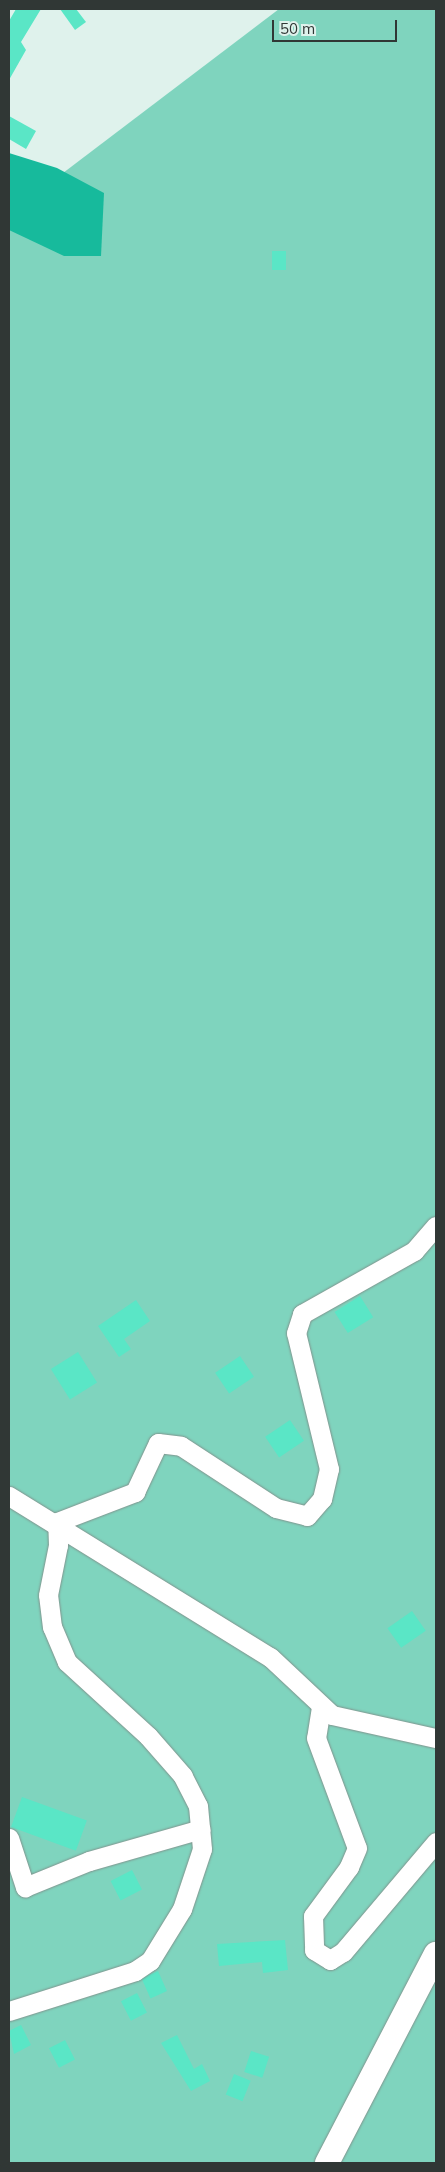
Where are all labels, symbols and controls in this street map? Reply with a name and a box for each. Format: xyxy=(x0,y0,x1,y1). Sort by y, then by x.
scale bar xyxy=(275,10,400,42)
text: 50 m xyxy=(280,19,315,38)

